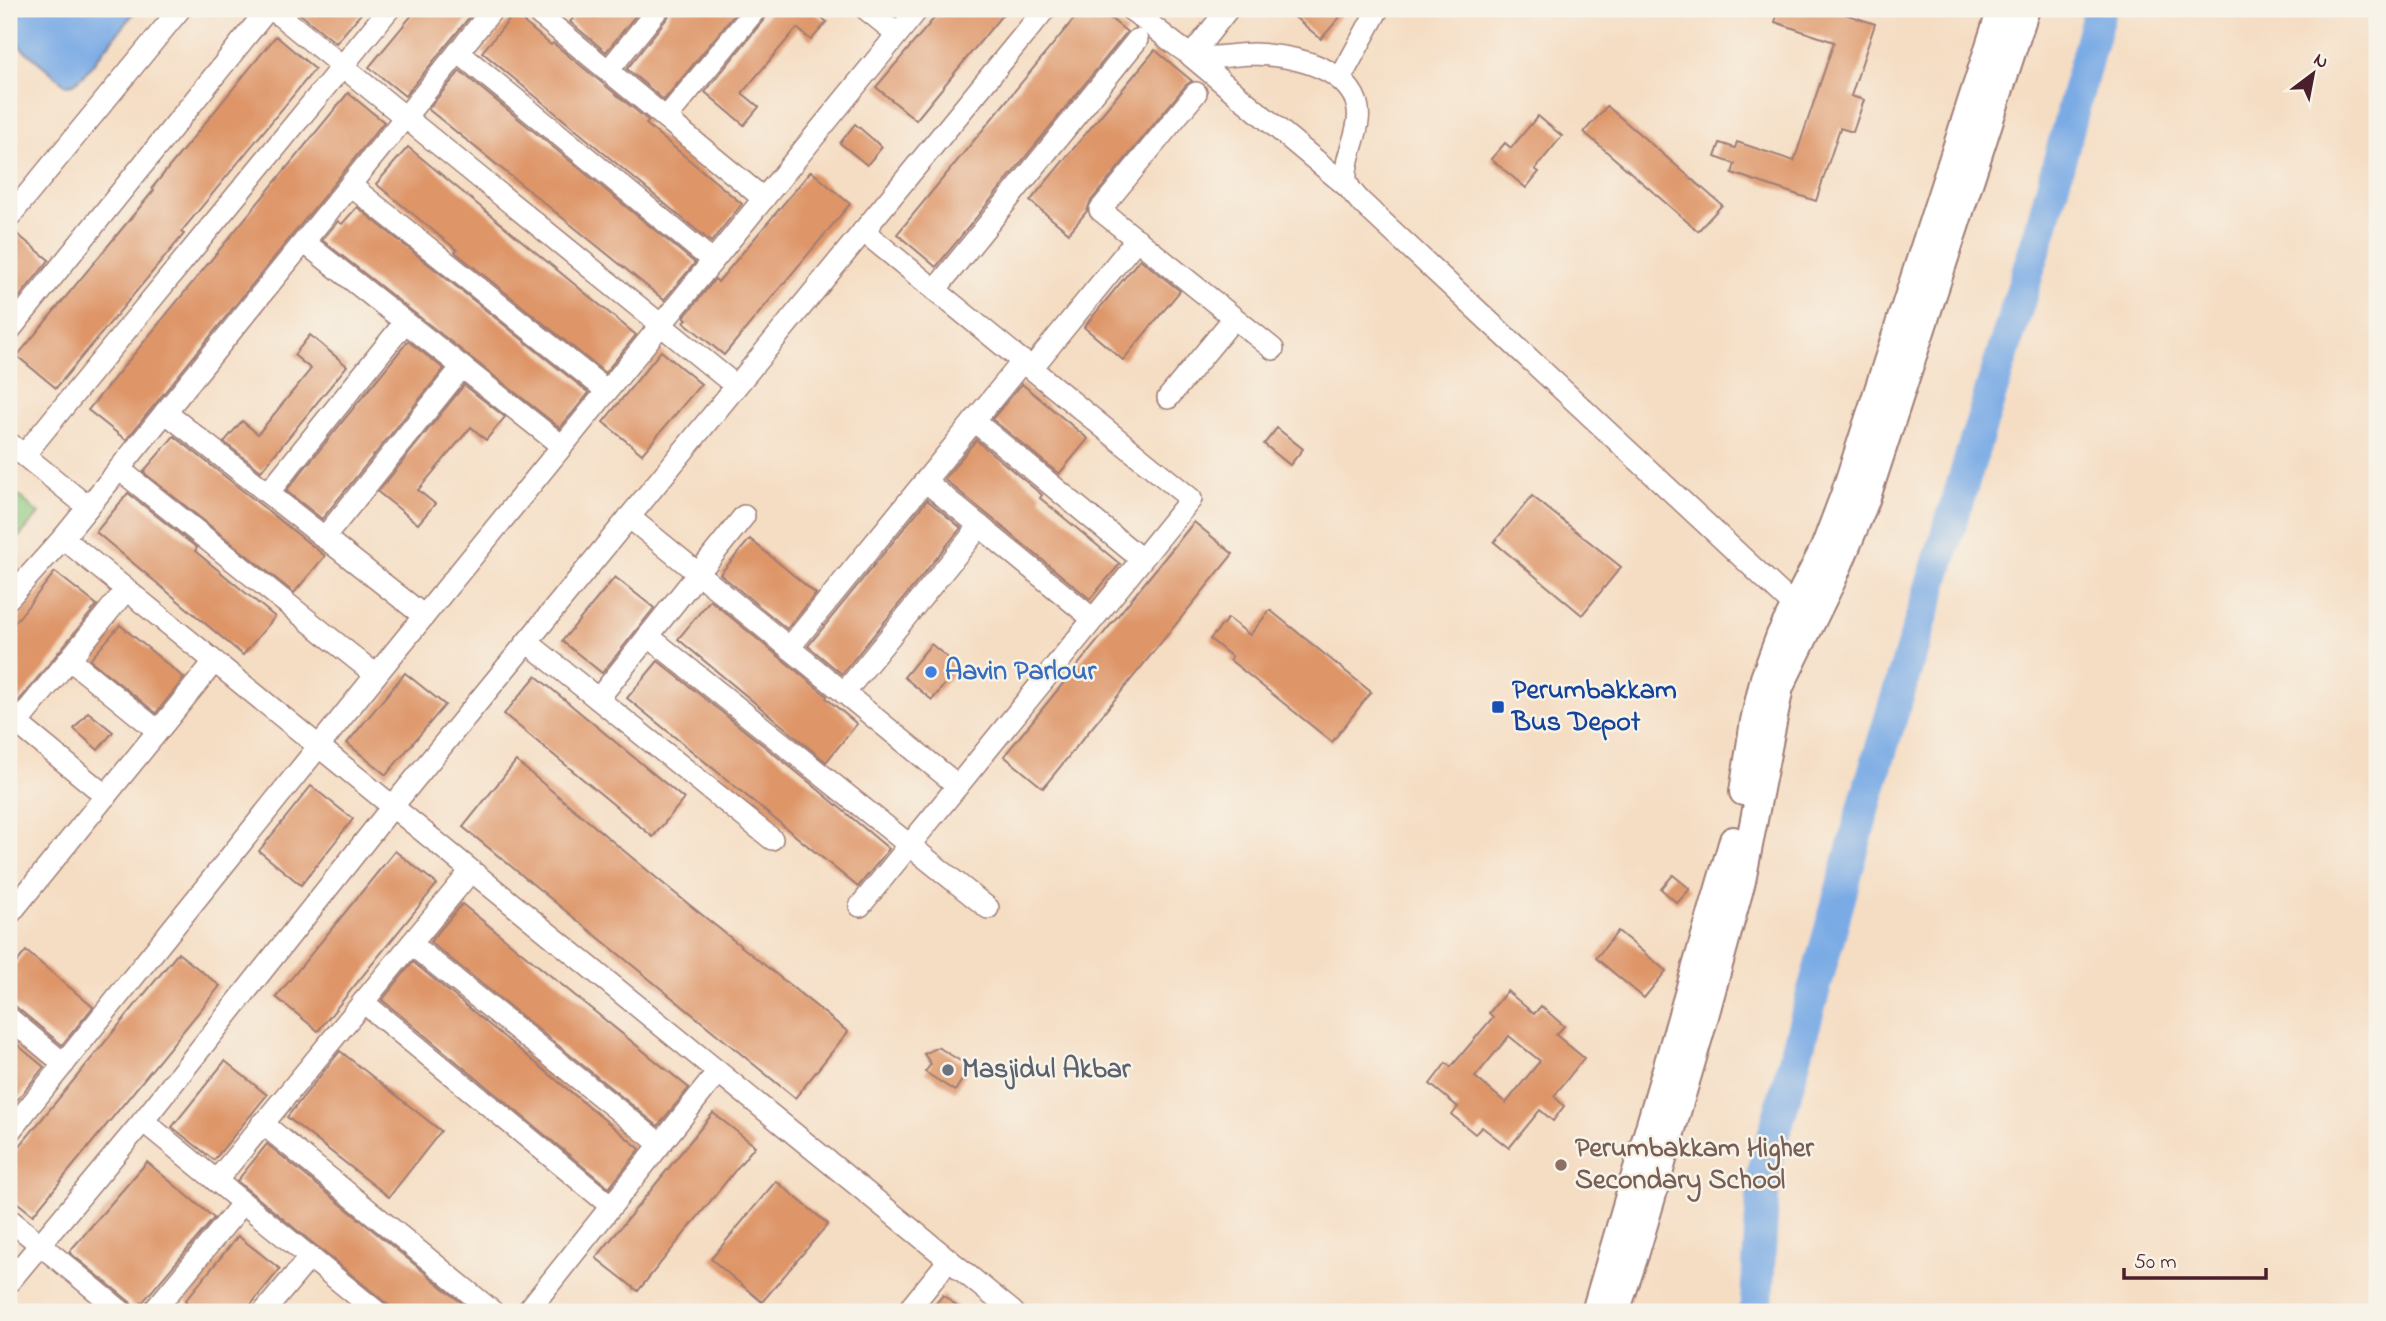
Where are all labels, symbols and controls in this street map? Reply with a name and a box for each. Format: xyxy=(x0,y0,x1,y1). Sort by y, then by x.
north arrow xyxy=(2278,38,2348,108)
text: N xyxy=(2308,47,2333,77)
place label: Aavin Parlour xyxy=(945,652,1098,693)
marker: Aavin Parlour xyxy=(923,664,939,680)
place label: Perumbakkam Bus Depot xyxy=(1510,671,1677,744)
marker: Perumbakkam Bus Depot xyxy=(1490,699,1506,715)
place label: Masjidul Akbar xyxy=(962,1050,1132,1091)
marker: Masjidul Akbar xyxy=(940,1062,956,1078)
place label: Perumbakkam Higher Secondary School xyxy=(1575,1129,1815,1202)
marker: Perumbakkam Higher Secondary School xyxy=(1553,1157,1569,1173)
scale bar xyxy=(2124,1237,2265,1281)
text: 50 m xyxy=(2134,1248,2177,1278)

